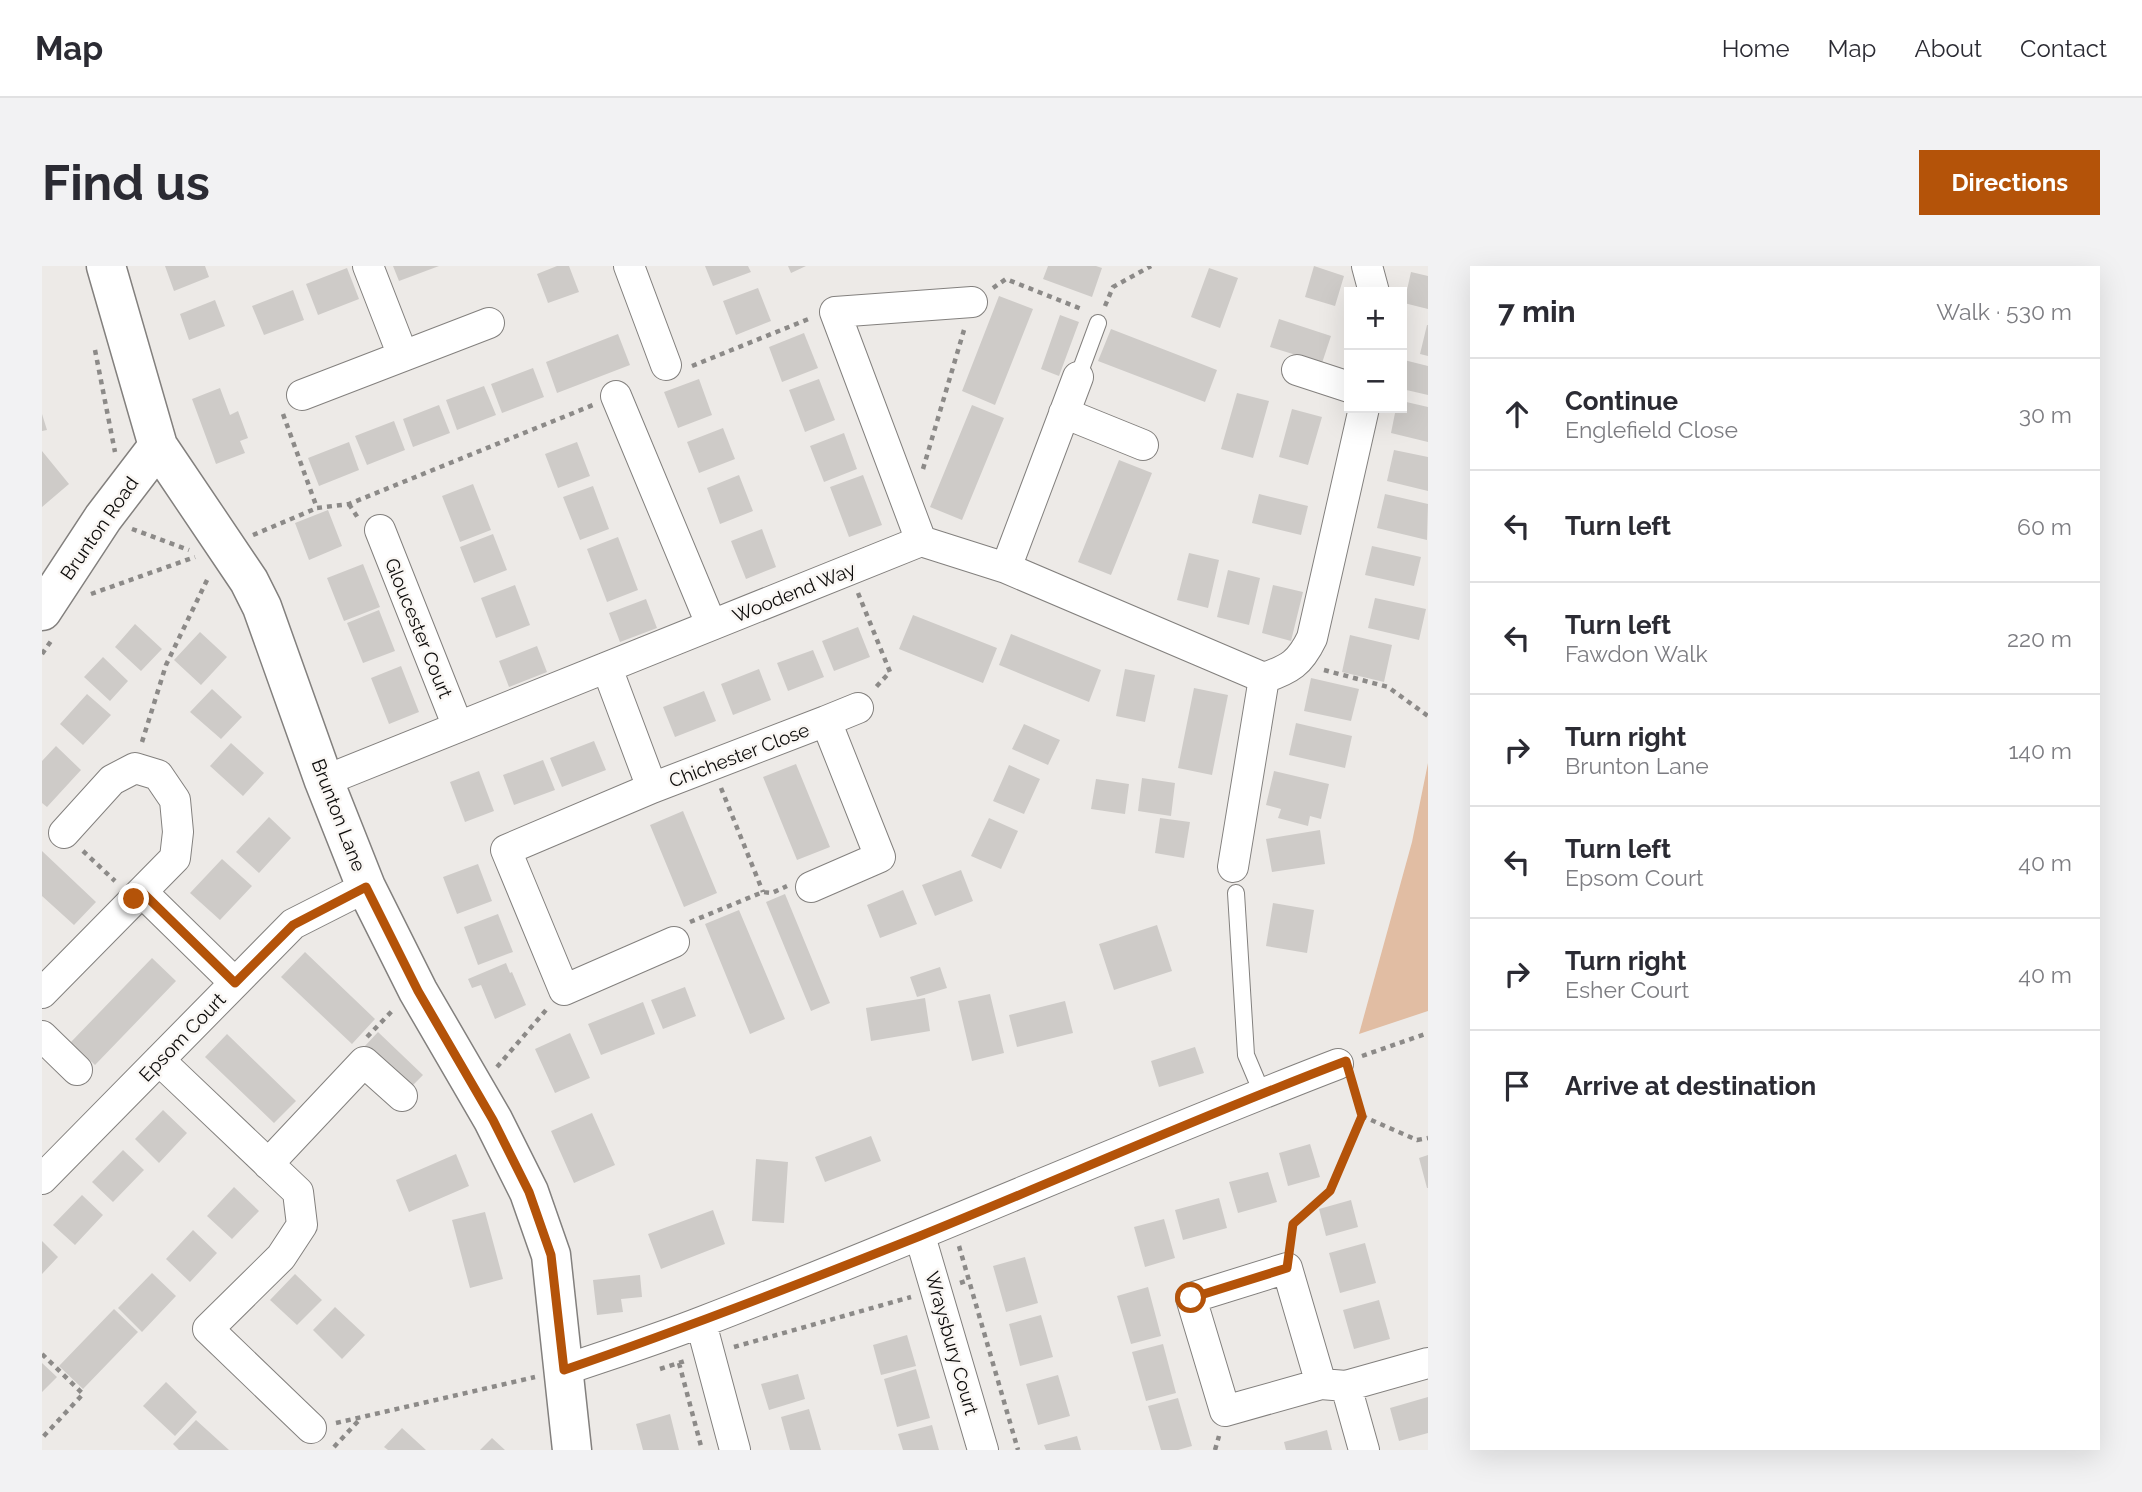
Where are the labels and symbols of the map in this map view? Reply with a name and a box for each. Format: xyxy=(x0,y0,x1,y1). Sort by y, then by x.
street label: Brunton Road xyxy=(55,472,143,584)
street label: Gloucester Court xyxy=(381,555,457,702)
street label: Woodend Way xyxy=(729,557,859,627)
street label: Chichester Close xyxy=(666,718,812,792)
street label: Brunton Lane xyxy=(307,756,371,874)
route end xyxy=(118,883,149,914)
street label: Epsom Court xyxy=(134,988,230,1086)
street label: Wraysbury Court xyxy=(921,1269,983,1418)
route start xyxy=(1175,1282,1206,1313)

